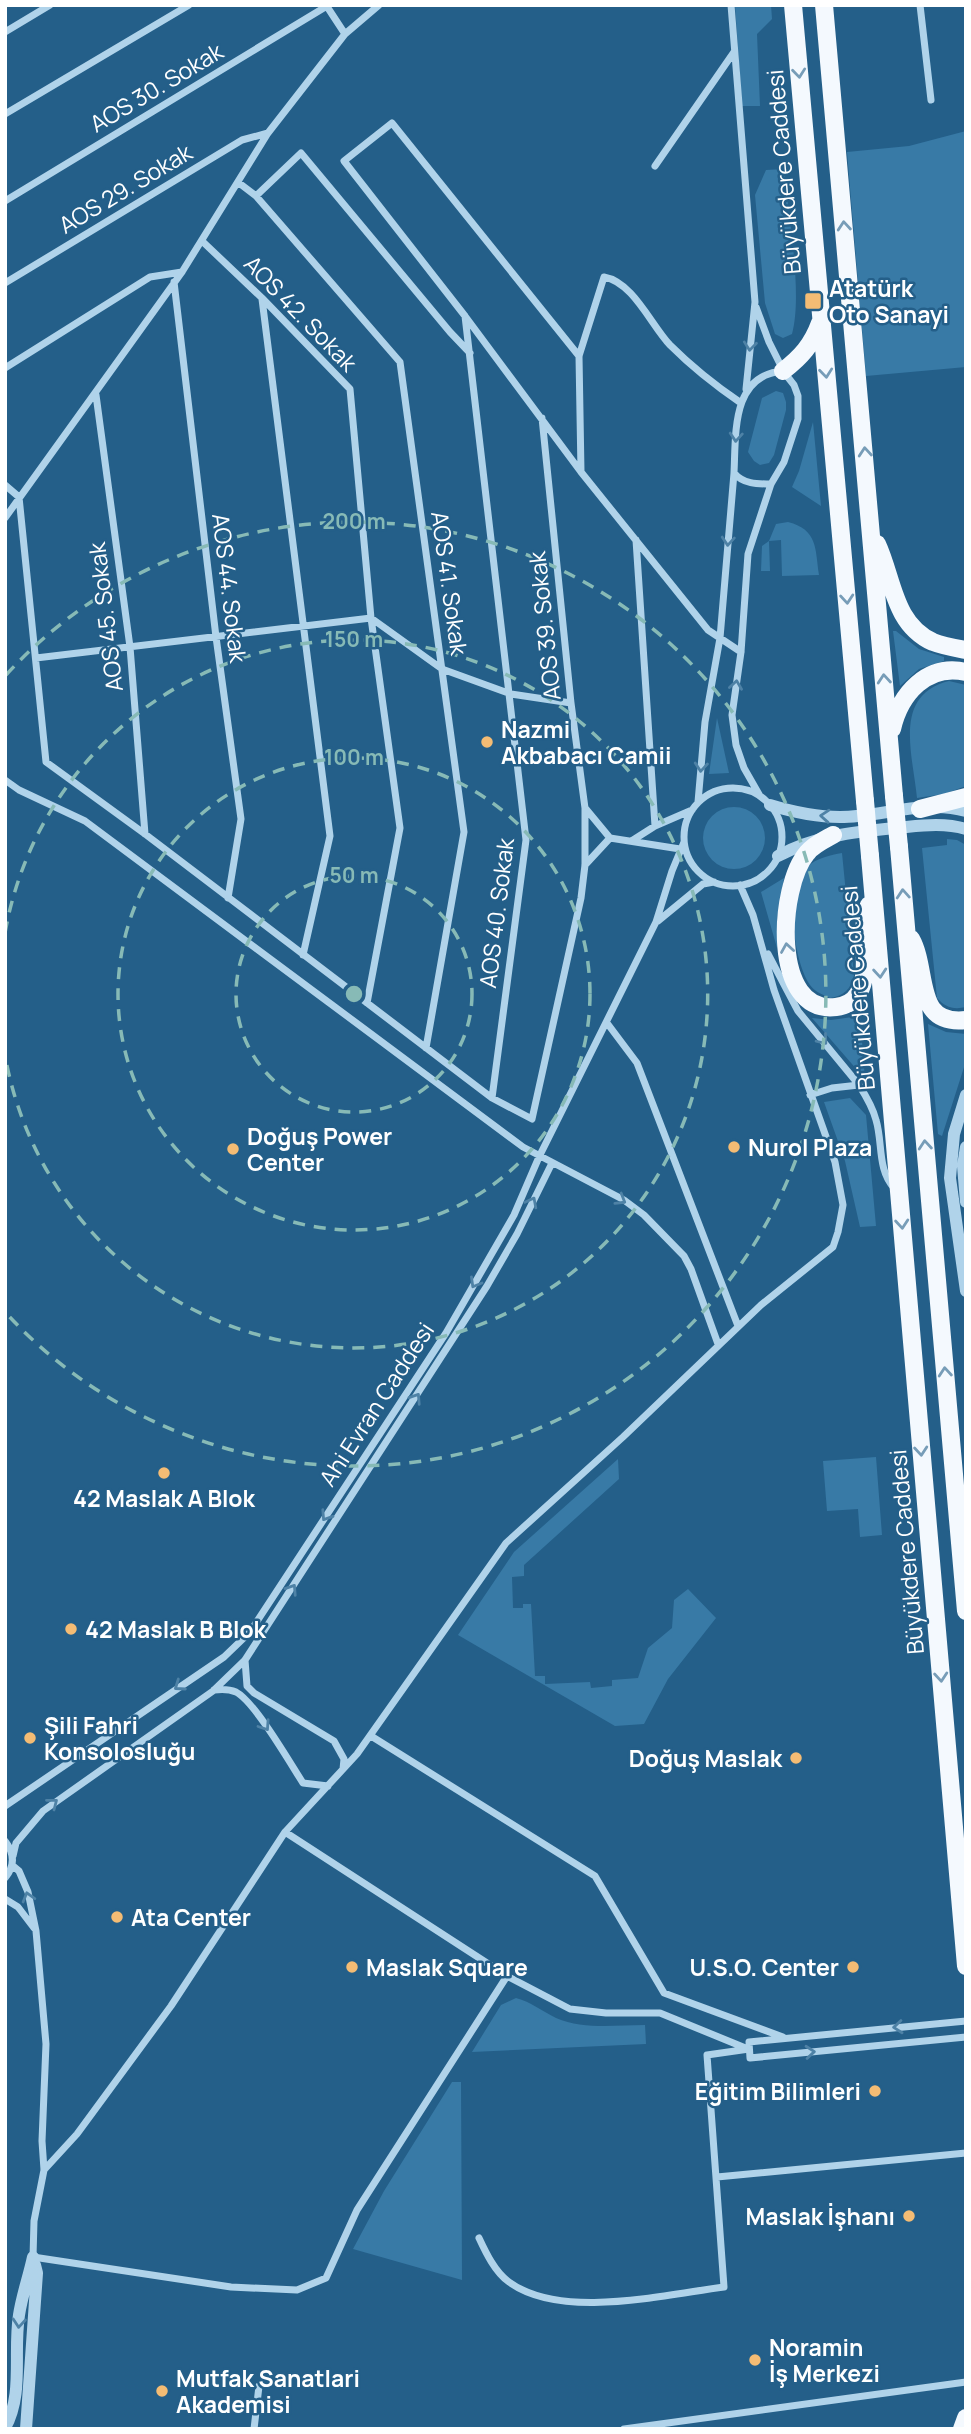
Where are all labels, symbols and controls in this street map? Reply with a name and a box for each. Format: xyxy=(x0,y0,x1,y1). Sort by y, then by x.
street label: AOS 30. Sokak xyxy=(83,34,229,139)
street label: Büyükdere Caddesi xyxy=(758,68,808,276)
one-way arrow xyxy=(791,68,806,79)
street label: AOS 29. Sokak xyxy=(52,135,198,240)
one-way arrow xyxy=(837,220,852,231)
street label: AOS 42. Sokak xyxy=(237,248,365,378)
place label: Atatürk Oto Sanayi xyxy=(829,272,949,330)
marker: Atatürk Oto Sanayi xyxy=(803,291,823,311)
one-way arrow xyxy=(743,340,758,352)
one-way arrow xyxy=(819,367,834,379)
one-way arrow xyxy=(729,432,744,443)
one-way arrow xyxy=(857,447,872,458)
text: 200 m xyxy=(322,507,386,535)
street label: AOS 41. Sokak xyxy=(424,509,476,658)
street label: AOS 44. Sokak xyxy=(205,511,255,665)
one-way arrow xyxy=(721,536,736,547)
street label: AOS 45. Sokak xyxy=(80,540,130,693)
street label: AOS 39. Sokak xyxy=(520,549,568,702)
one-way arrow xyxy=(840,594,855,605)
text: 150 m xyxy=(325,625,383,653)
one-way arrow xyxy=(877,673,892,684)
one-way arrow xyxy=(729,679,744,691)
place label: Nazmi Akbabacı Camii xyxy=(501,713,671,771)
marker: Nazmi Akbabacı Camii xyxy=(479,734,495,750)
text: 100 m xyxy=(324,743,384,771)
one-way arrow xyxy=(694,762,709,773)
one-way arrow xyxy=(819,809,830,824)
street label: AOS 40. Sokak xyxy=(471,836,521,990)
text: 50 m xyxy=(329,861,379,889)
street label: Büyükdere Caddesi xyxy=(832,884,882,1092)
one-way arrow xyxy=(895,889,910,900)
one-way arrow xyxy=(780,942,795,954)
one-way arrow xyxy=(872,968,887,979)
centre of rings xyxy=(342,982,366,1006)
one-way arrow xyxy=(814,1033,827,1045)
place label: Doğuş Power Center xyxy=(247,1120,392,1178)
place label: Nurol Plaza xyxy=(748,1131,872,1163)
marker: Nurol Plaza xyxy=(726,1139,742,1155)
one-way arrow xyxy=(918,1140,933,1151)
marker: Doğuş Power Center xyxy=(225,1141,241,1157)
one-way arrow xyxy=(614,1192,627,1205)
one-way arrow xyxy=(524,1197,538,1209)
one-way arrow xyxy=(894,1219,909,1230)
one-way arrow xyxy=(470,1276,483,1289)
street label: Ahi Evran Caddesi xyxy=(311,1316,441,1492)
one-way arrow xyxy=(937,1366,952,1378)
one-way arrow xyxy=(408,1392,421,1405)
one-way arrow xyxy=(913,1445,928,1456)
street label: Büyükdere Caddesi xyxy=(881,1448,931,1656)
marker: 42 Maslak A Blok xyxy=(156,1465,172,1481)
place label: 42 Maslak A Blok xyxy=(73,1482,256,1514)
one-way arrow xyxy=(321,1508,334,1521)
one-way arrow xyxy=(284,1583,297,1596)
place label: 42 Maslak B Blok xyxy=(85,1613,267,1645)
marker: 42 Maslak B Blok xyxy=(63,1621,79,1637)
one-way arrow xyxy=(934,1672,949,1683)
one-way arrow xyxy=(174,1678,187,1690)
place label: Şili Fahri Konsolosluğu xyxy=(44,1709,195,1767)
one-way arrow xyxy=(257,1718,269,1731)
marker: Şili Fahri Konsolosluğu xyxy=(22,1730,38,1746)
place label: Doğuş Maslak xyxy=(629,1742,783,1774)
marker: Doğuş Maslak xyxy=(788,1750,804,1766)
one-way arrow xyxy=(45,1799,58,1812)
one-way arrow xyxy=(22,1891,36,1903)
place label: Ata Center xyxy=(131,1901,251,1933)
marker: Ata Center xyxy=(109,1909,125,1925)
place label: Maslak Square xyxy=(366,1951,528,1983)
place label: U.S.O. Center xyxy=(690,1951,839,1983)
marker: Maslak Square xyxy=(344,1959,360,1975)
marker: U.S.O. Center xyxy=(845,1959,861,1975)
one-way arrow xyxy=(892,2019,903,2034)
one-way arrow xyxy=(804,2045,815,2060)
place label: Eğitim Bilimleri xyxy=(695,2075,861,2107)
marker: Eğitim Bilimleri xyxy=(867,2083,883,2099)
place label: Maslak İşhanı xyxy=(746,2200,895,2232)
marker: Maslak İşhanı xyxy=(901,2208,917,2224)
one-way arrow xyxy=(12,2318,27,2329)
place label: Noramin İş Merkezi xyxy=(769,2331,880,2389)
marker: Noramin İş Merkezi xyxy=(747,2352,763,2368)
place label: Mutfak Sanatlari Akademisi xyxy=(176,2362,360,2420)
marker: Mutfak Sanatlari Akademisi xyxy=(154,2383,170,2399)

